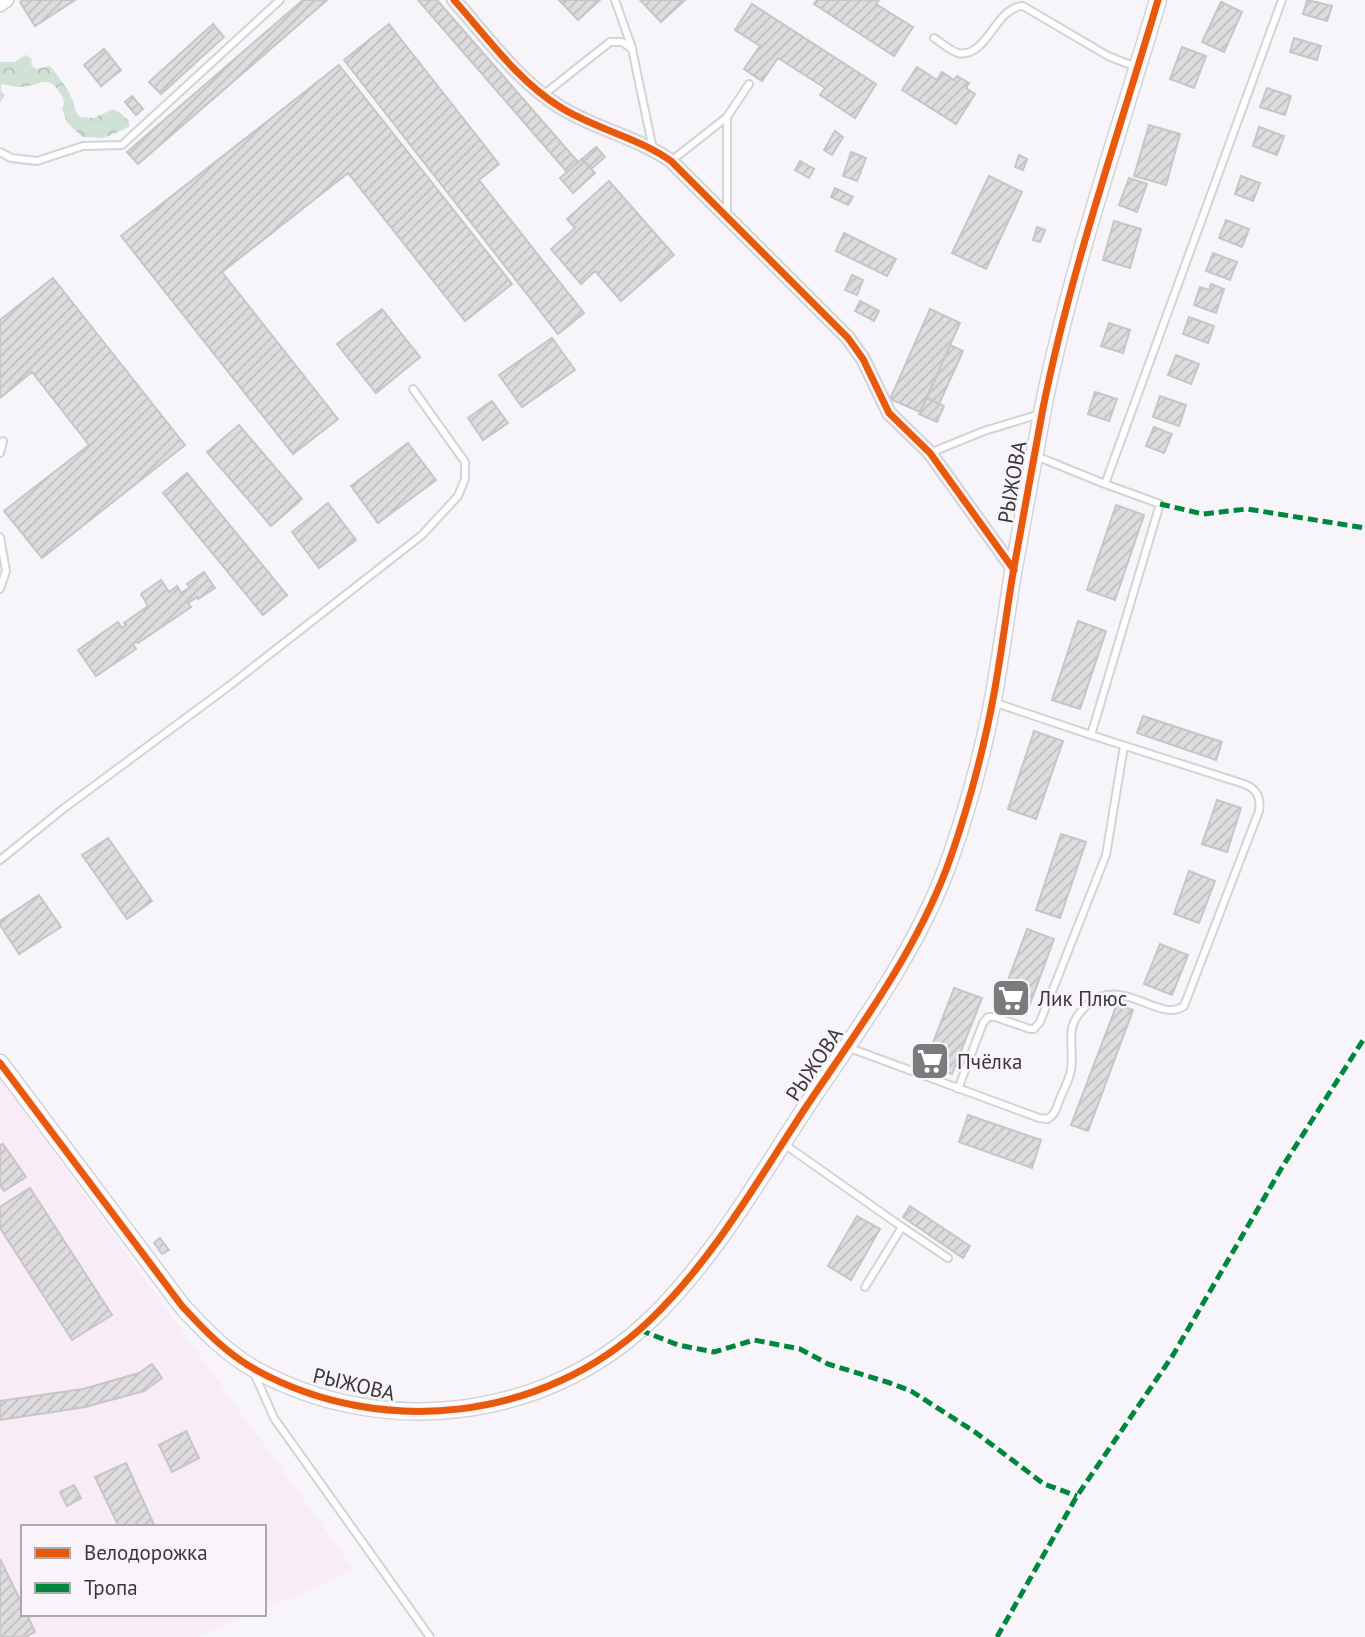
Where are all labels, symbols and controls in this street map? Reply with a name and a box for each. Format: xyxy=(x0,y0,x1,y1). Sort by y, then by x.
street label: РЫЖОВА xyxy=(991,438,1033,525)
supermarket icon: Лик Плюс xyxy=(990,977,1032,1019)
place label: Лик Плюс xyxy=(1037,985,1127,1012)
street label: РЫЖОВА xyxy=(780,1021,849,1106)
supermarket icon: Пчёлка xyxy=(909,1040,951,1082)
place label: Пчёлка xyxy=(957,1048,1022,1075)
street label: РЫЖОВА xyxy=(310,1361,398,1407)
legend xyxy=(21,1525,266,1616)
text: Велодорожка xyxy=(84,1539,208,1566)
text: Тропа xyxy=(84,1574,138,1601)

